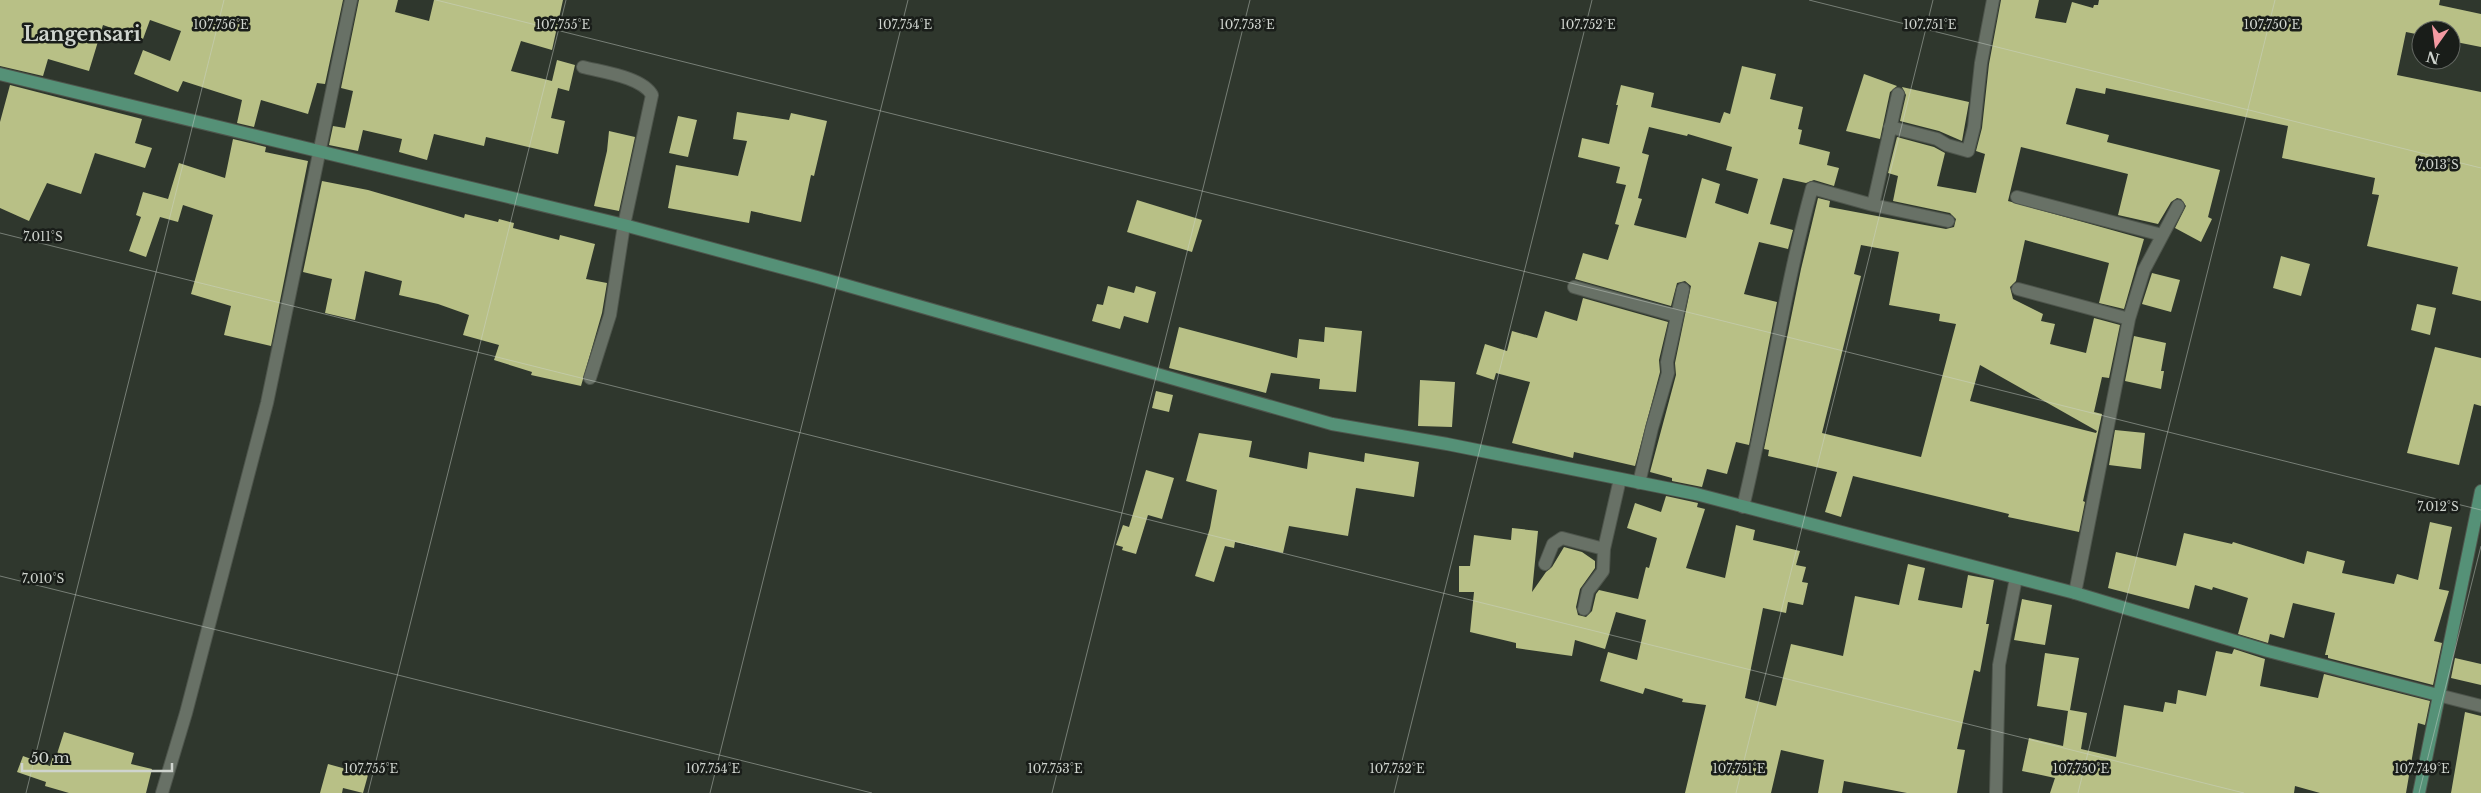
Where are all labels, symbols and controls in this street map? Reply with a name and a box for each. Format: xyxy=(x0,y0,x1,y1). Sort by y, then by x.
text: 107.756°E xyxy=(193,17,249,32)
text: 107.755°E xyxy=(536,17,591,32)
text: 107.754°E xyxy=(878,17,933,32)
text: 107.753°E xyxy=(1219,17,1275,32)
text: 107.752°E xyxy=(1560,17,1616,32)
text: 107.751°E xyxy=(1903,17,1957,32)
text: 107.750°E xyxy=(2244,17,2300,32)
north arrow xyxy=(2411,20,2461,70)
district label: Langensari xyxy=(23,22,141,46)
text: N xyxy=(2424,47,2441,68)
text: 7.013°S xyxy=(2417,157,2459,172)
text: 7.011°S xyxy=(23,229,63,244)
text: 7.012°S xyxy=(2417,499,2459,514)
text: 7.010°S xyxy=(22,571,65,586)
scale bar xyxy=(22,740,172,772)
text: 50 m xyxy=(30,748,70,767)
text: 107.755°E xyxy=(344,761,399,776)
text: 107.754°E xyxy=(686,761,741,776)
text: 107.753°E xyxy=(1027,761,1083,776)
text: 107.752°E xyxy=(1369,761,1425,776)
text: 107.751°E xyxy=(1712,761,1766,776)
text: 107.750°E xyxy=(2053,761,2109,776)
text: 107.749°E xyxy=(2394,761,2450,776)

